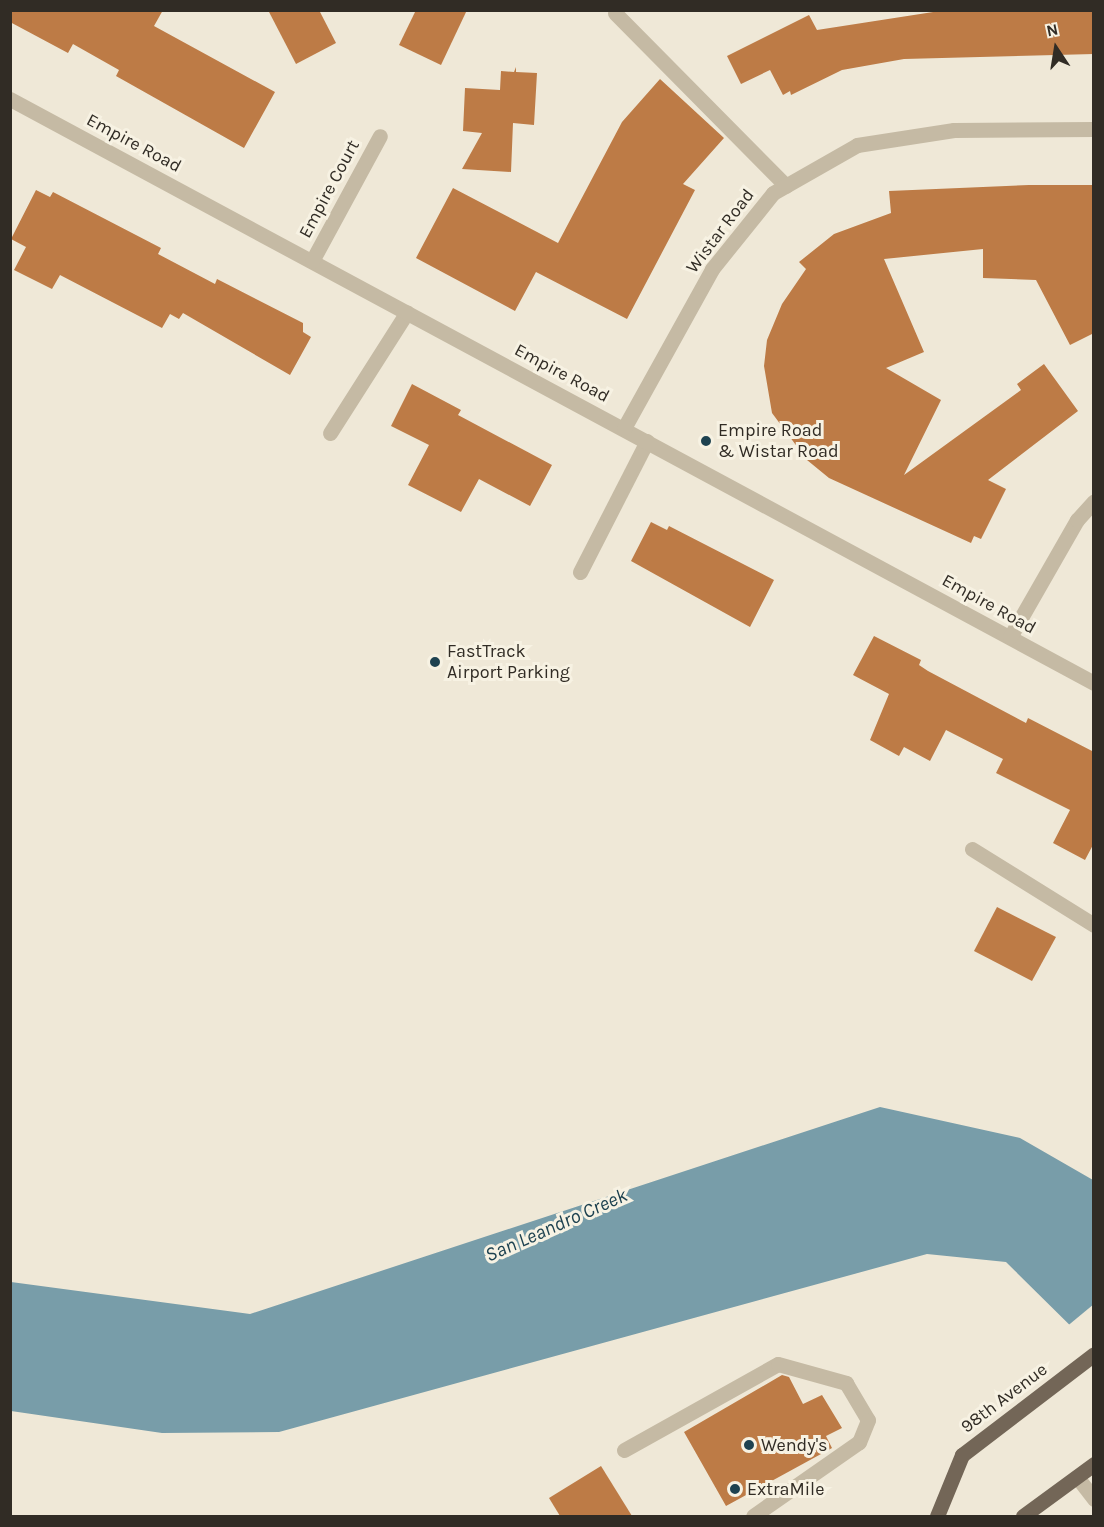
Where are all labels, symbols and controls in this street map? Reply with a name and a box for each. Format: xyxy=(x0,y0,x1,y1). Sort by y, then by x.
north arrow xyxy=(1026,18,1086,78)
text: N xyxy=(1045,19,1060,40)
street label: Empire Road xyxy=(83,109,185,177)
street label: Empire Court xyxy=(294,136,364,242)
street label: Wistar Road xyxy=(681,185,759,277)
street label: Empire Road xyxy=(511,339,613,407)
place label: Empire Road & Wistar Road xyxy=(718,420,839,462)
marker: Empire Road & Wistar Road xyxy=(699,434,713,448)
street label: Empire Road xyxy=(938,569,1040,639)
place label: FastTrack Airport Parking xyxy=(447,641,570,684)
marker: FastTrack Airport Parking xyxy=(428,655,442,669)
water label: San Leandro Creek xyxy=(481,1183,631,1267)
street label: 98th Avenue xyxy=(957,1358,1051,1438)
place label: Wendy's xyxy=(761,1434,828,1456)
marker: Wendy's xyxy=(742,1438,756,1452)
place label: ExtraMile xyxy=(747,1478,824,1500)
marker: ExtraMile xyxy=(728,1482,742,1496)

